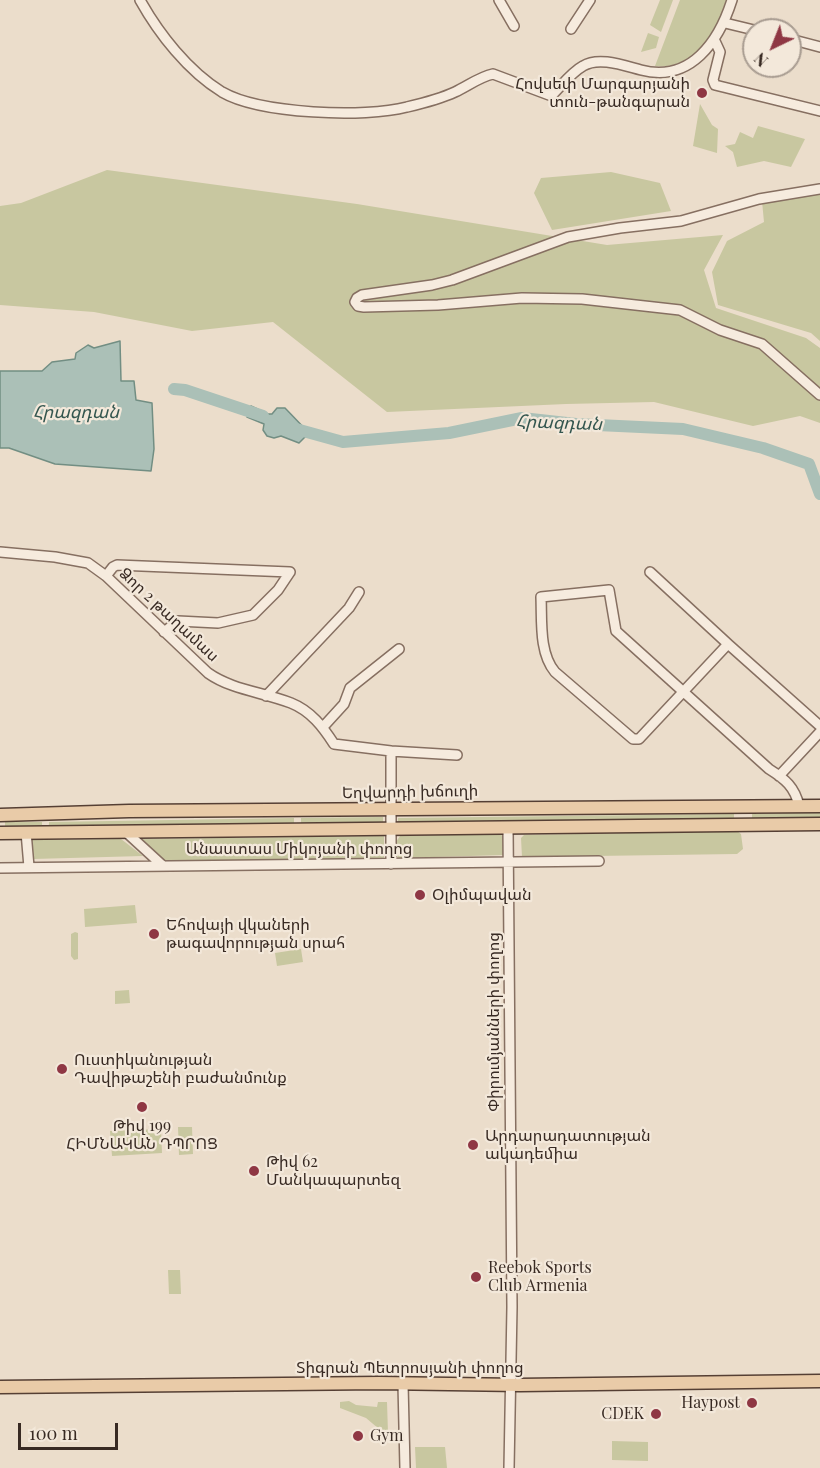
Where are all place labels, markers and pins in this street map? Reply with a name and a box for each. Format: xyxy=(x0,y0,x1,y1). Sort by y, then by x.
place label: Հովսեփ Մարգարյանի տուն-թանգարան xyxy=(515,74,690,112)
marker: Հովսեփ Մարգարյանի տուն-թանգարան xyxy=(695,86,709,100)
place label: Օլիմպավան xyxy=(432,885,532,905)
marker: Օլիմպավան xyxy=(413,888,427,902)
place label: Եհովայի վկաների թագավորության սրահ xyxy=(166,915,345,953)
marker: Եհովայի վկաների թագավորության սրահ xyxy=(147,927,161,941)
place label: Ուստիկանության Դավիթաշենի բաժանմունք xyxy=(74,1050,287,1088)
marker: Ուստիկանության Դավիթաշենի բաժանմունք xyxy=(55,1062,69,1076)
marker: Թիվ 199 ՀԻՄՆԱԿԱՆ ԴՊՐՈՑ xyxy=(135,1100,149,1114)
place label: Թիվ 199 ՀԻՄՆԱԿԱՆ ԴՊՐՈՑ xyxy=(66,1116,218,1154)
place label: Արդարադատության ակադեմիա xyxy=(485,1126,651,1164)
marker: Արդարադատության ակադեմիա xyxy=(466,1138,480,1152)
place label: Թիվ 62 Մանկապարտեզ xyxy=(266,1152,400,1190)
marker: Թիվ 62 Մանկապարտեզ xyxy=(247,1164,261,1178)
place label: Reebok Sports Club Armenia xyxy=(488,1258,592,1296)
marker: Reebok Sports Club Armenia xyxy=(469,1270,483,1284)
place label: Haypost xyxy=(681,1393,740,1413)
marker: Haypost xyxy=(745,1396,759,1410)
place label: CDEK xyxy=(601,1404,644,1424)
marker: CDEK xyxy=(649,1407,663,1421)
place label: Gym xyxy=(370,1426,403,1446)
marker: Gym xyxy=(351,1429,365,1443)

